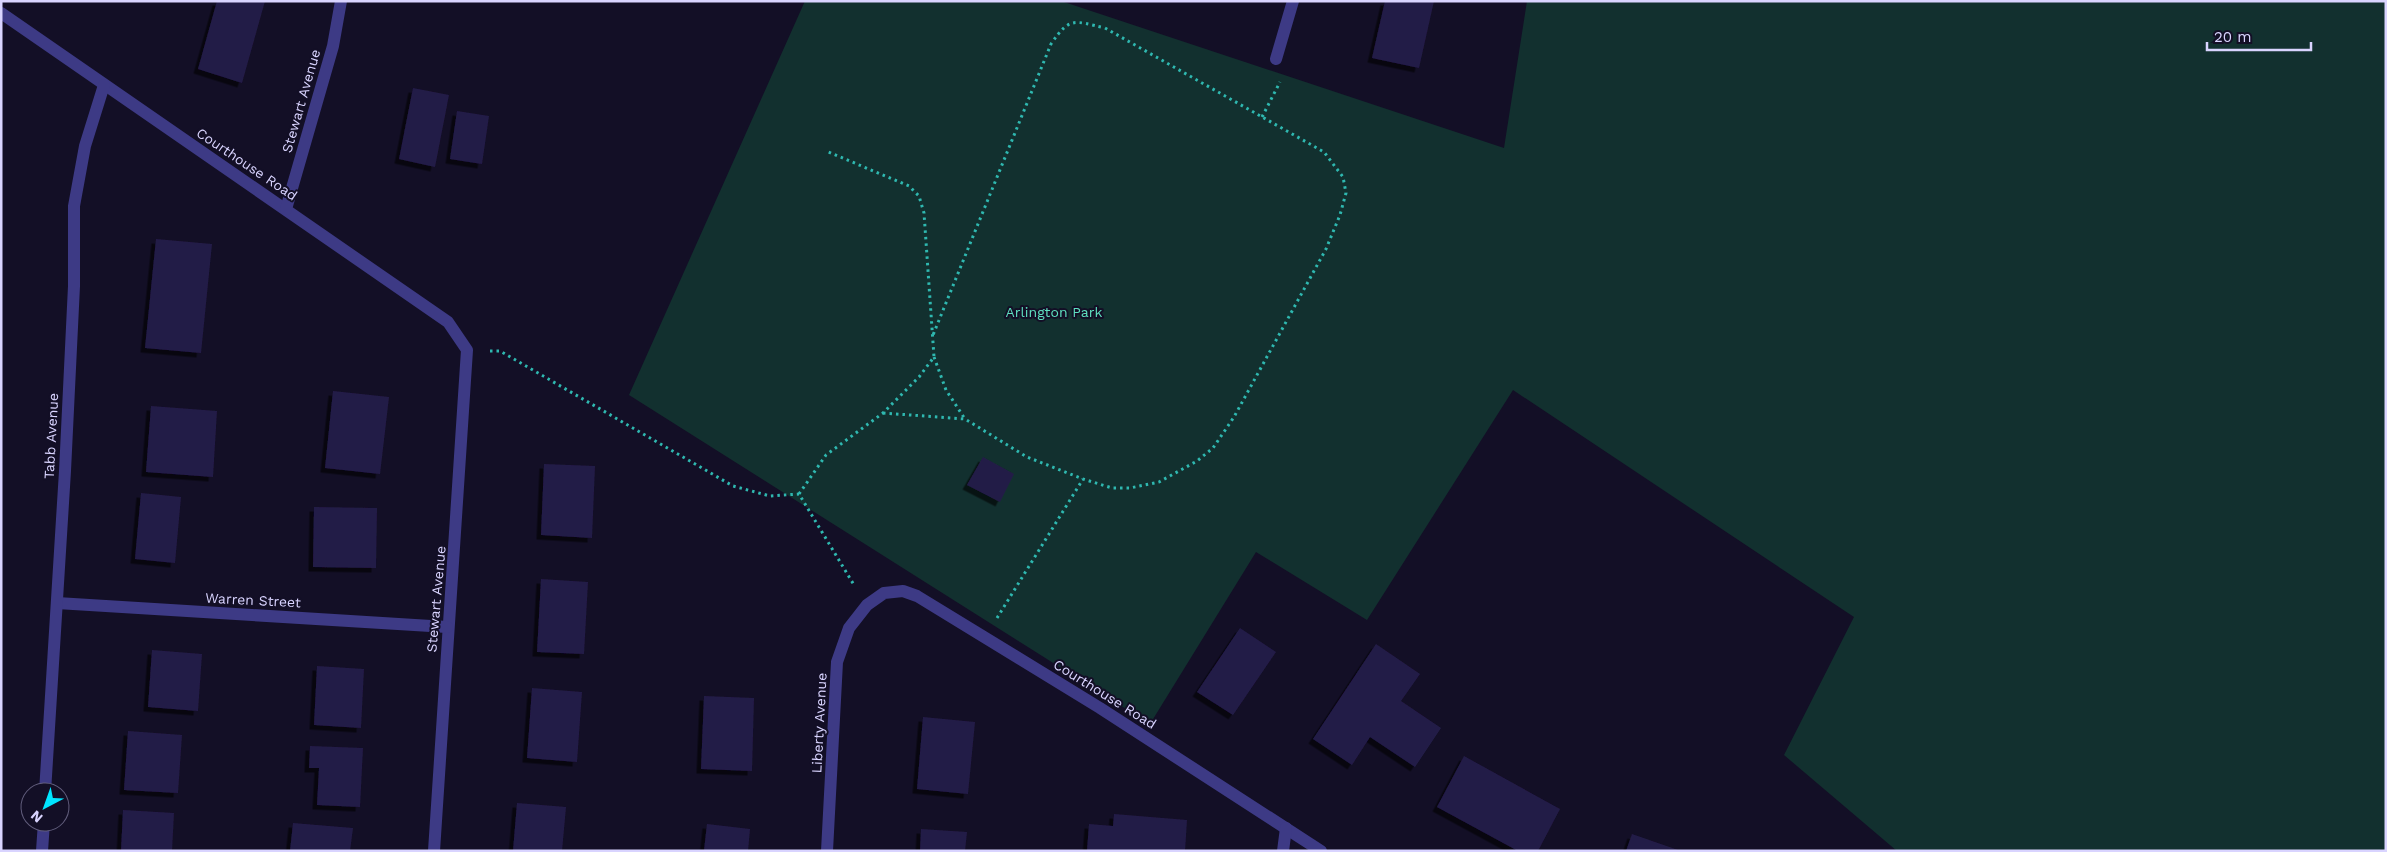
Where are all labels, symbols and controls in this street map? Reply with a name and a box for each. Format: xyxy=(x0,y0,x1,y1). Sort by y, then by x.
scale bar xyxy=(2207,20,2311,52)
text: 20 m xyxy=(2214,28,2252,46)
street label: Stewart Avenue xyxy=(279,47,323,155)
street label: Courthouse Road xyxy=(194,124,300,204)
park label: Arlington Park xyxy=(1006,304,1103,320)
street label: Tabb Avenue xyxy=(41,393,61,479)
street label: Stewart Avenue xyxy=(423,545,449,653)
street label: Warren Street xyxy=(205,590,301,610)
street label: Courthouse Road xyxy=(1051,656,1159,732)
street label: Liberty Avenue xyxy=(808,672,830,774)
north arrow xyxy=(20,782,70,832)
text: N xyxy=(27,807,46,826)

